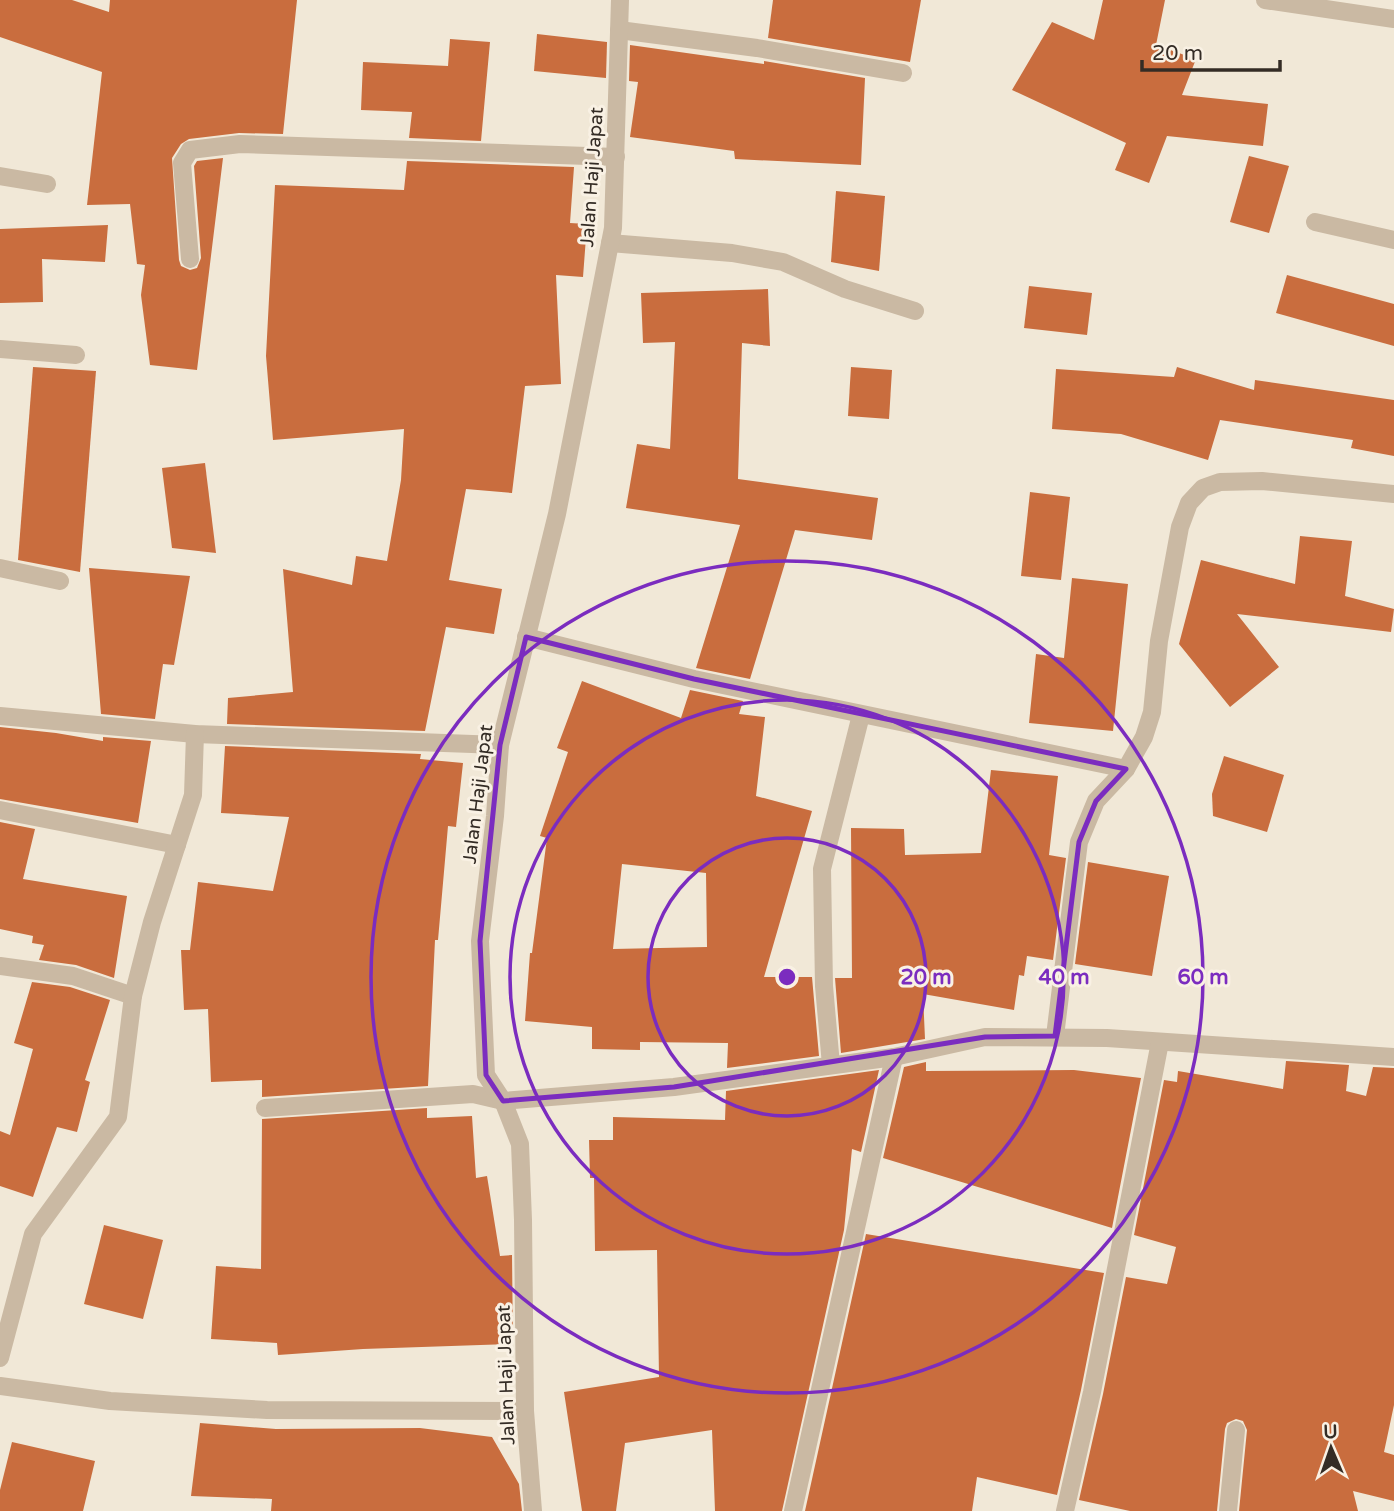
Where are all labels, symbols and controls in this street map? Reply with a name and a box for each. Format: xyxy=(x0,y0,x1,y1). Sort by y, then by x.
scale bar xyxy=(1142,28,1280,72)
text: 20 m xyxy=(1152,41,1203,66)
street label: Jalan Haji Japat xyxy=(576,106,608,248)
street label: Jalan Haji Japat xyxy=(459,723,497,865)
centre of rings xyxy=(775,965,799,989)
text: 20 m xyxy=(900,965,952,990)
text: 40 m xyxy=(1038,965,1090,990)
text: 60 m xyxy=(1177,965,1229,990)
street label: Jalan Haji Japat xyxy=(493,1305,519,1445)
north arrow xyxy=(1296,1413,1366,1483)
text: U xyxy=(1323,1421,1338,1443)

